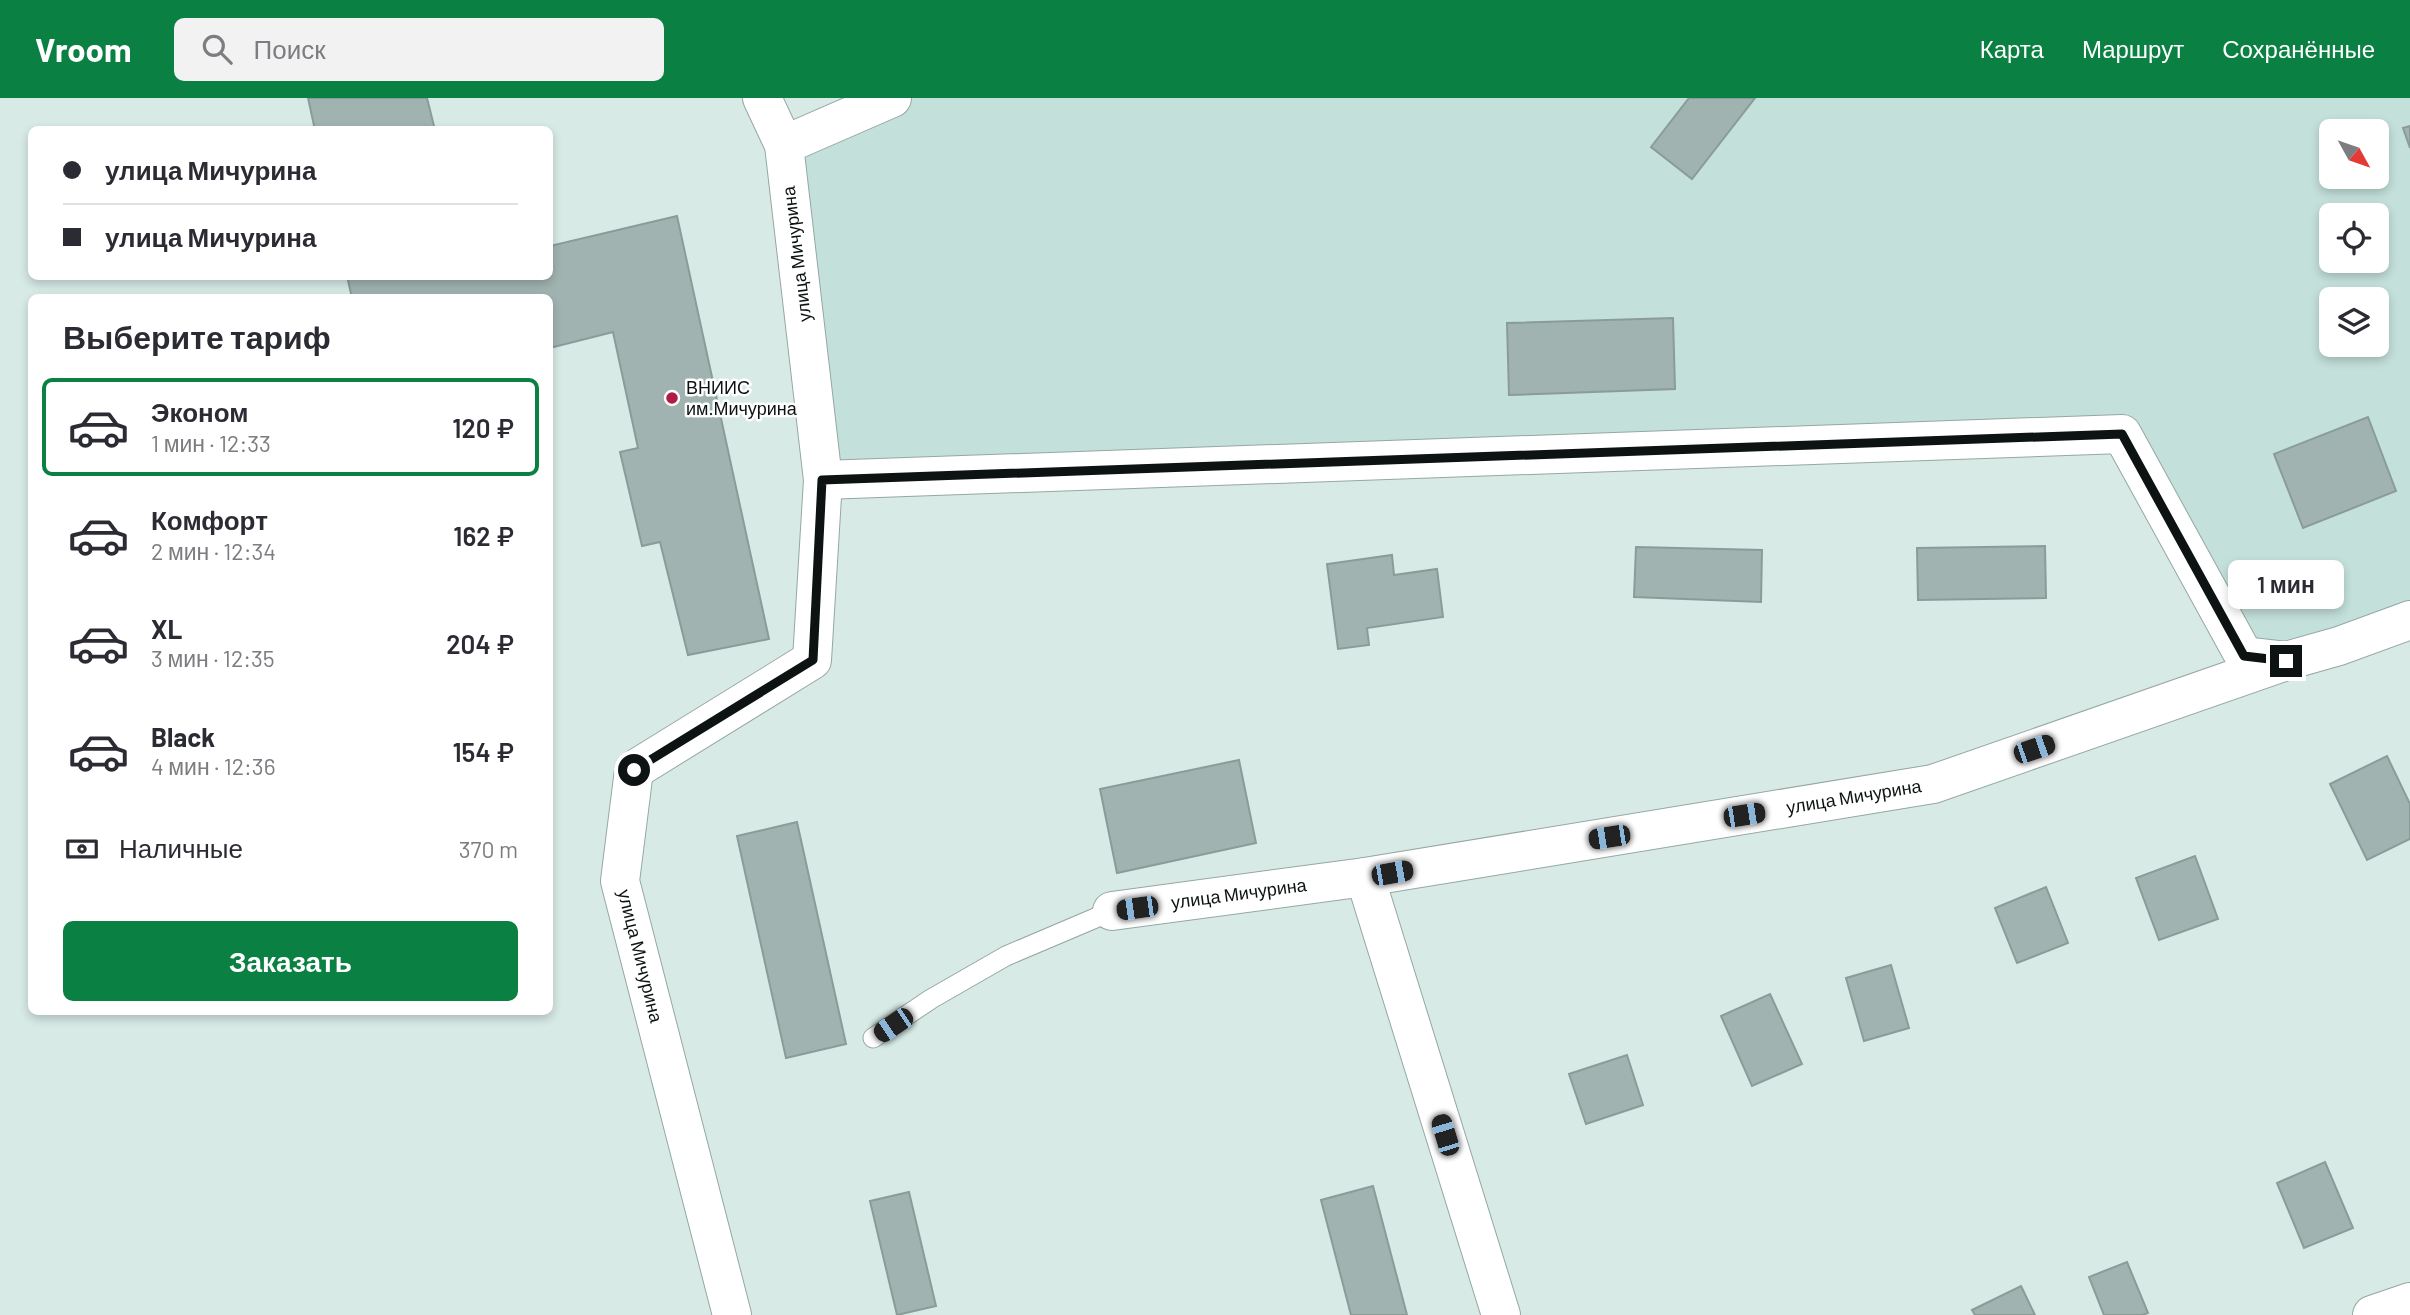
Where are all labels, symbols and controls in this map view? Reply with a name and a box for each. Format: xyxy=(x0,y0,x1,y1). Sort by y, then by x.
search box xyxy=(174,18,664,81)
text: Vroom xyxy=(35,29,132,69)
icon: search xyxy=(198,30,236,68)
text: Поиск xyxy=(254,33,326,64)
text: Карта xyxy=(1980,34,2044,63)
text: Маршрут xyxy=(2082,34,2184,63)
text: Сохранённые xyxy=(2222,34,2375,63)
north arrow xyxy=(2319,119,2389,189)
map controls xyxy=(2319,119,2389,357)
text: улица Мичурина xyxy=(105,154,316,185)
street label: улица Мичурина xyxy=(777,184,815,323)
button: locate xyxy=(2319,203,2389,273)
text: улица Мичурина xyxy=(105,221,316,252)
button: layers xyxy=(2319,287,2389,357)
text: Выберите тариф xyxy=(63,317,331,355)
place label: ВНИИС им.Мичурина xyxy=(686,376,798,419)
marker: ВНИИС им.Мичурина xyxy=(664,390,680,406)
icon: car xyxy=(67,396,130,459)
text: Эконом xyxy=(151,396,249,427)
text: 120 ₽ xyxy=(452,412,514,443)
text: 1 мин · 12:33 xyxy=(151,429,271,457)
icon: car xyxy=(67,504,130,567)
text: Комфорт xyxy=(151,504,268,535)
text: 162 ₽ xyxy=(453,520,514,551)
text: 2 мин · 12:34 xyxy=(151,537,276,565)
callout: 1 мин xyxy=(2228,560,2344,608)
text: 1 мин xyxy=(2257,570,2315,598)
icon: car xyxy=(67,612,130,675)
text: XL xyxy=(151,613,182,644)
text: 204 ₽ xyxy=(446,628,514,659)
text: 3 мин · 12:35 xyxy=(151,644,275,672)
route end xyxy=(2270,645,2302,677)
icon: car xyxy=(67,720,130,783)
text: Black xyxy=(151,721,215,752)
car xyxy=(2011,732,2058,766)
text: 154 ₽ xyxy=(452,736,514,767)
text: 4 мин · 12:36 xyxy=(151,752,276,780)
route start xyxy=(618,754,650,786)
street label: улица Мичурина xyxy=(1785,774,1924,818)
car xyxy=(1722,801,1767,829)
car xyxy=(1587,823,1632,851)
icon: cash xyxy=(63,830,101,868)
text: Наличные xyxy=(119,832,243,863)
text: 370 m xyxy=(459,835,518,863)
car xyxy=(1370,859,1415,887)
street label: улица Мичурина xyxy=(1170,873,1309,913)
street label: улица Мичурина xyxy=(614,887,668,1026)
car xyxy=(1115,895,1160,921)
button: Заказать xyxy=(63,921,518,1001)
car xyxy=(870,1005,917,1045)
car xyxy=(1429,1112,1462,1158)

